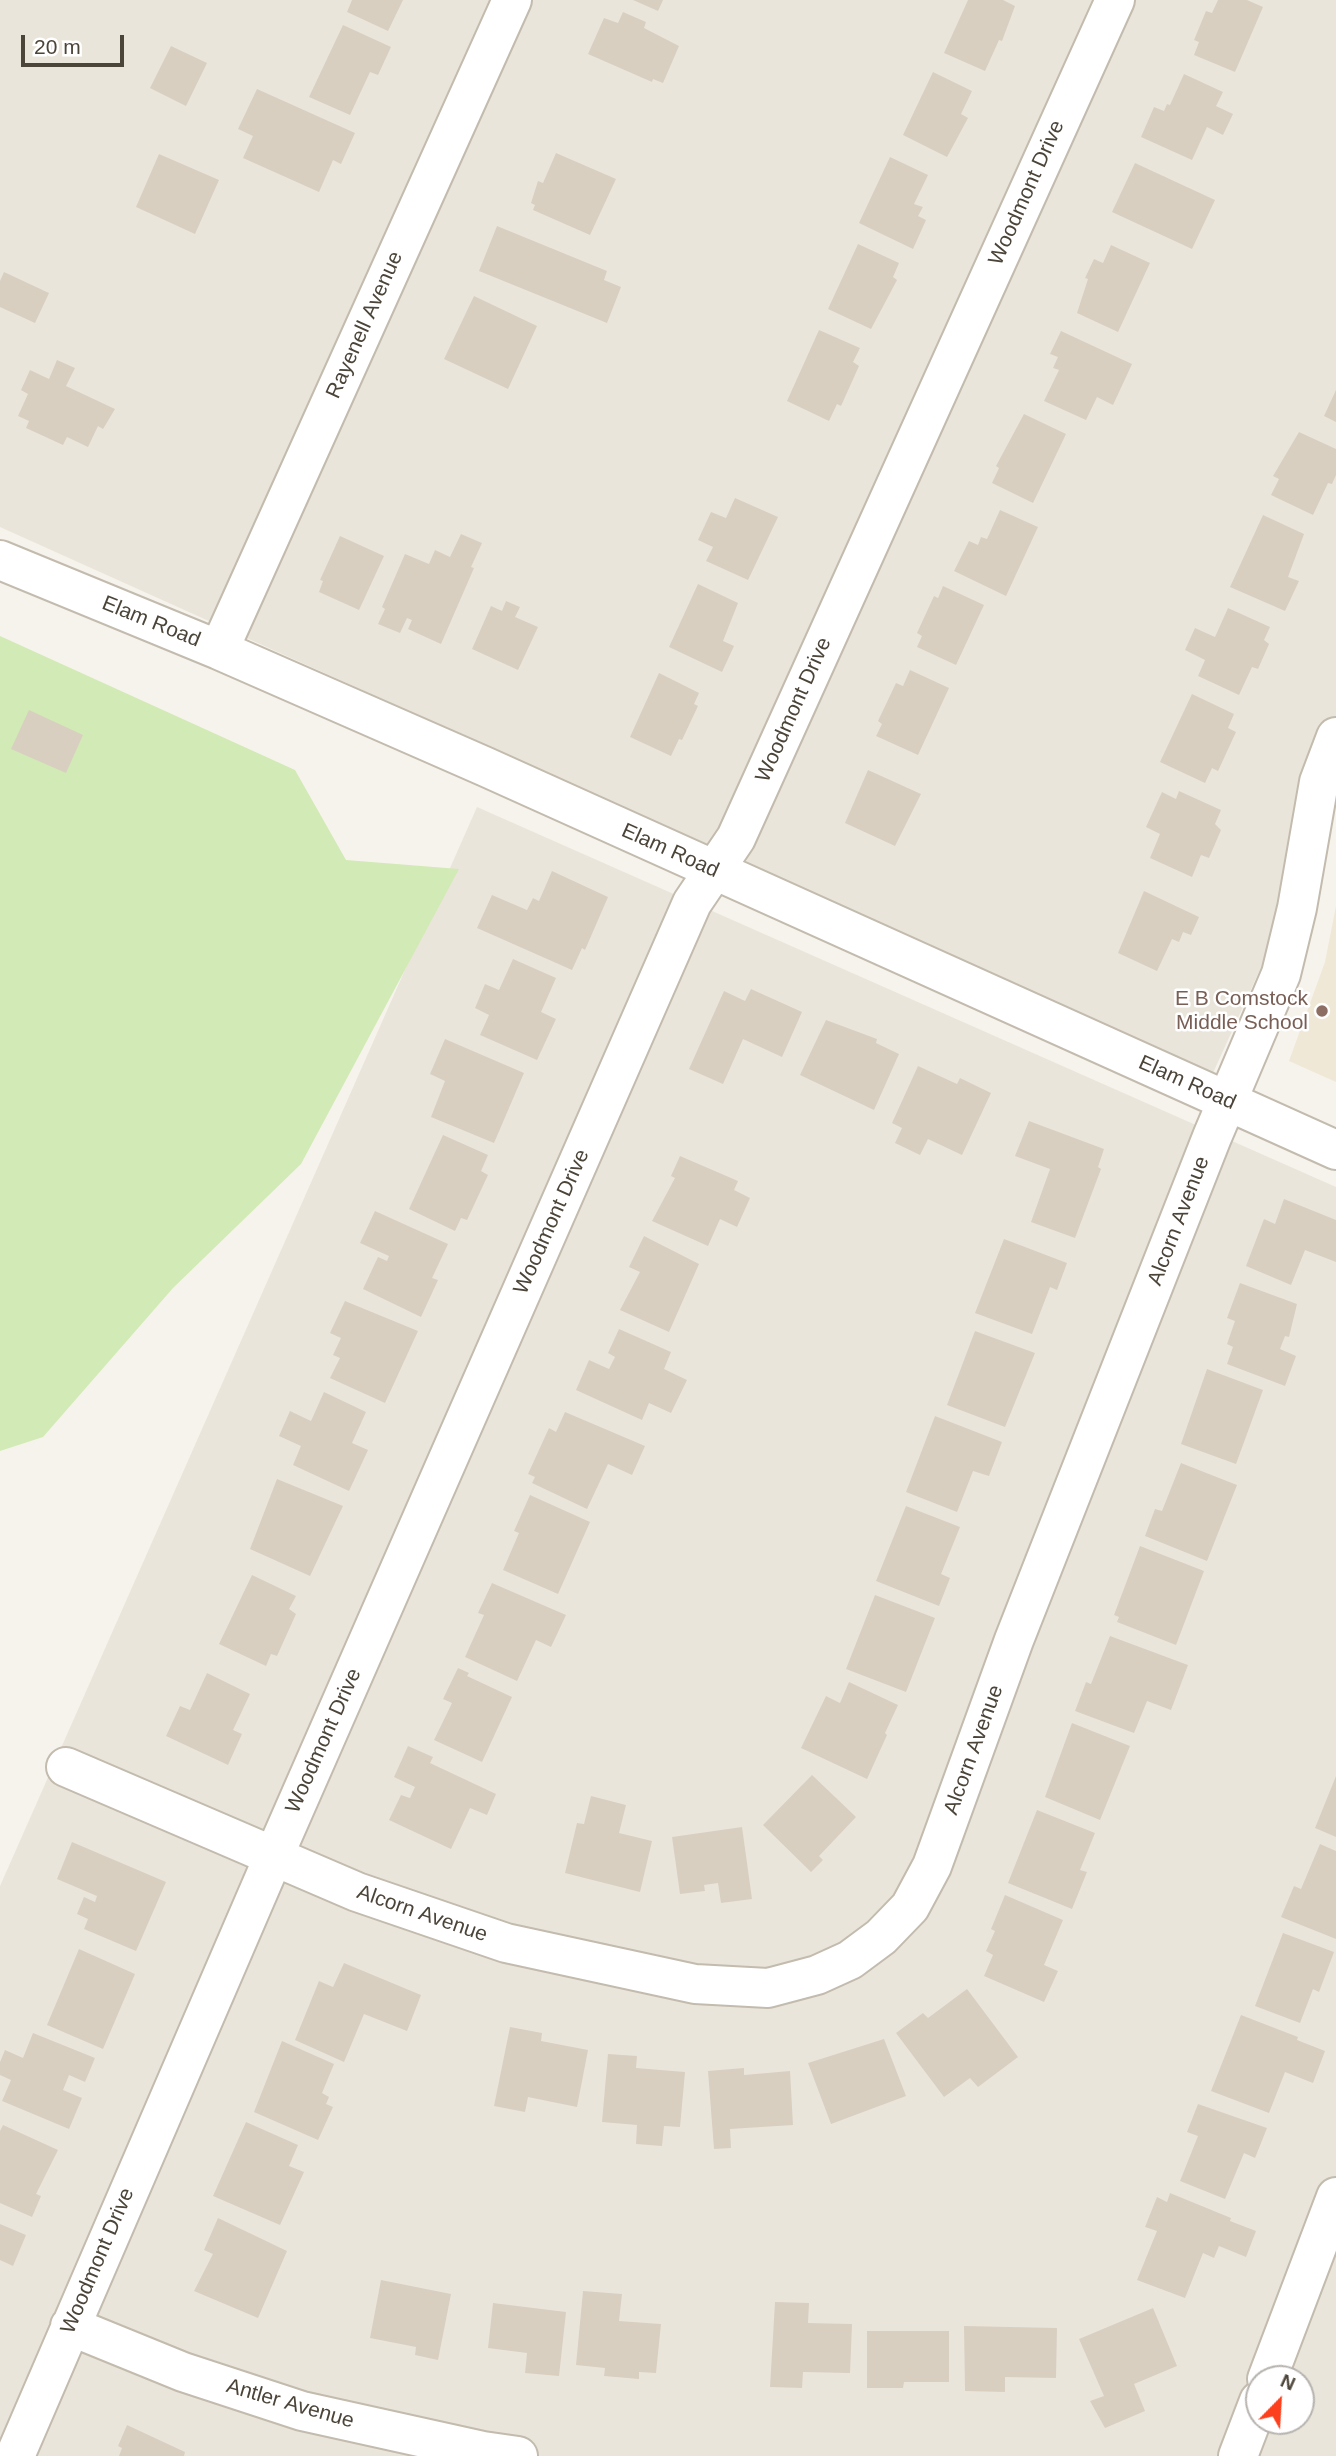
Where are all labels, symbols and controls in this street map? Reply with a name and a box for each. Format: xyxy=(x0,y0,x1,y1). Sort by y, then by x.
scale bar xyxy=(24,21,128,65)
text: 20 m xyxy=(34,35,81,58)
street label: Woodmont Drive xyxy=(984,117,1070,269)
street label: Rayenell Avenue xyxy=(321,248,409,402)
street label: Elam Road xyxy=(98,591,204,653)
street label: Woodmont Drive xyxy=(751,634,837,786)
street label: Elam Road xyxy=(617,818,723,884)
place label: E B Comstock Middle School xyxy=(1175,986,1308,1036)
marker: E B Comstock Middle School xyxy=(1314,1003,1330,1019)
street label: Elam Road xyxy=(1134,1050,1240,1116)
street label: Woodmont Drive xyxy=(509,1146,595,1298)
street label: Alcorn Avenue xyxy=(1143,1153,1215,1289)
street label: Woodmont Drive xyxy=(281,1665,367,1817)
street label: Alcorn Avenue xyxy=(939,1682,1009,1818)
street label: Alcorn Avenue xyxy=(354,1880,490,1948)
street label: Woodmont Drive xyxy=(56,2184,140,2338)
north arrow xyxy=(1245,2365,1315,2435)
text: N xyxy=(1277,2370,1298,2395)
street label: Antler Avenue xyxy=(223,2374,357,2434)

